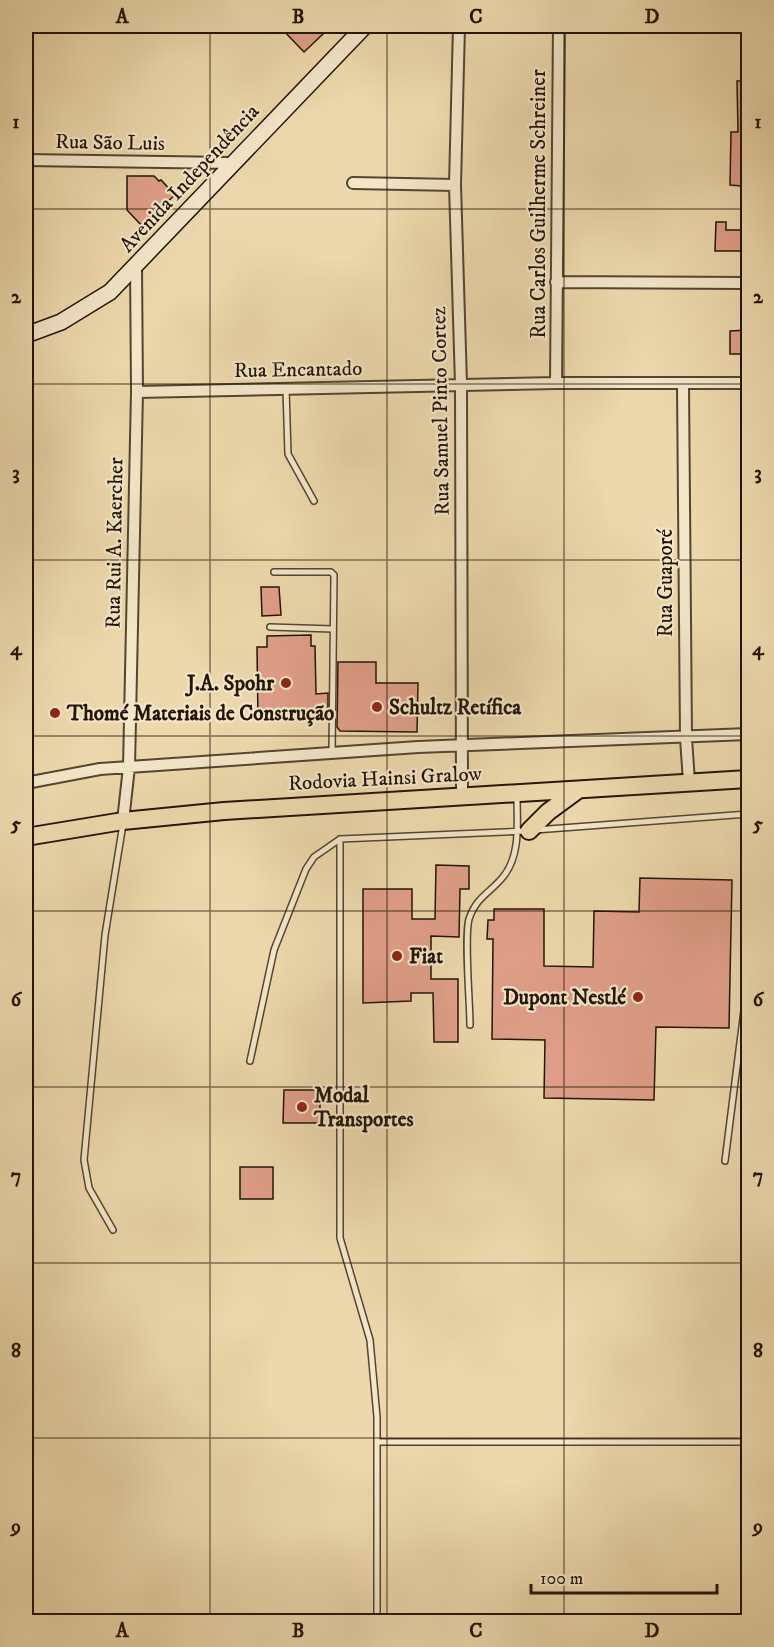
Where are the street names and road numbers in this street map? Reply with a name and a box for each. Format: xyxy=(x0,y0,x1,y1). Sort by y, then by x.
street label: Rua Carlos Guilherme Schreiner xyxy=(526,69,552,339)
street label: Avenida Independência xyxy=(114,99,265,258)
street label: Rua São Luis xyxy=(55,129,165,157)
street label: Rua Samuel Pinto Cortez xyxy=(426,306,456,516)
street label: Rua Encantado xyxy=(234,356,362,384)
street label: Rua Rui A. Kaercher xyxy=(101,457,129,629)
street label: Rua Guaporé xyxy=(653,528,679,637)
street label: Rodovia Hainsi Gralow xyxy=(288,761,483,797)

